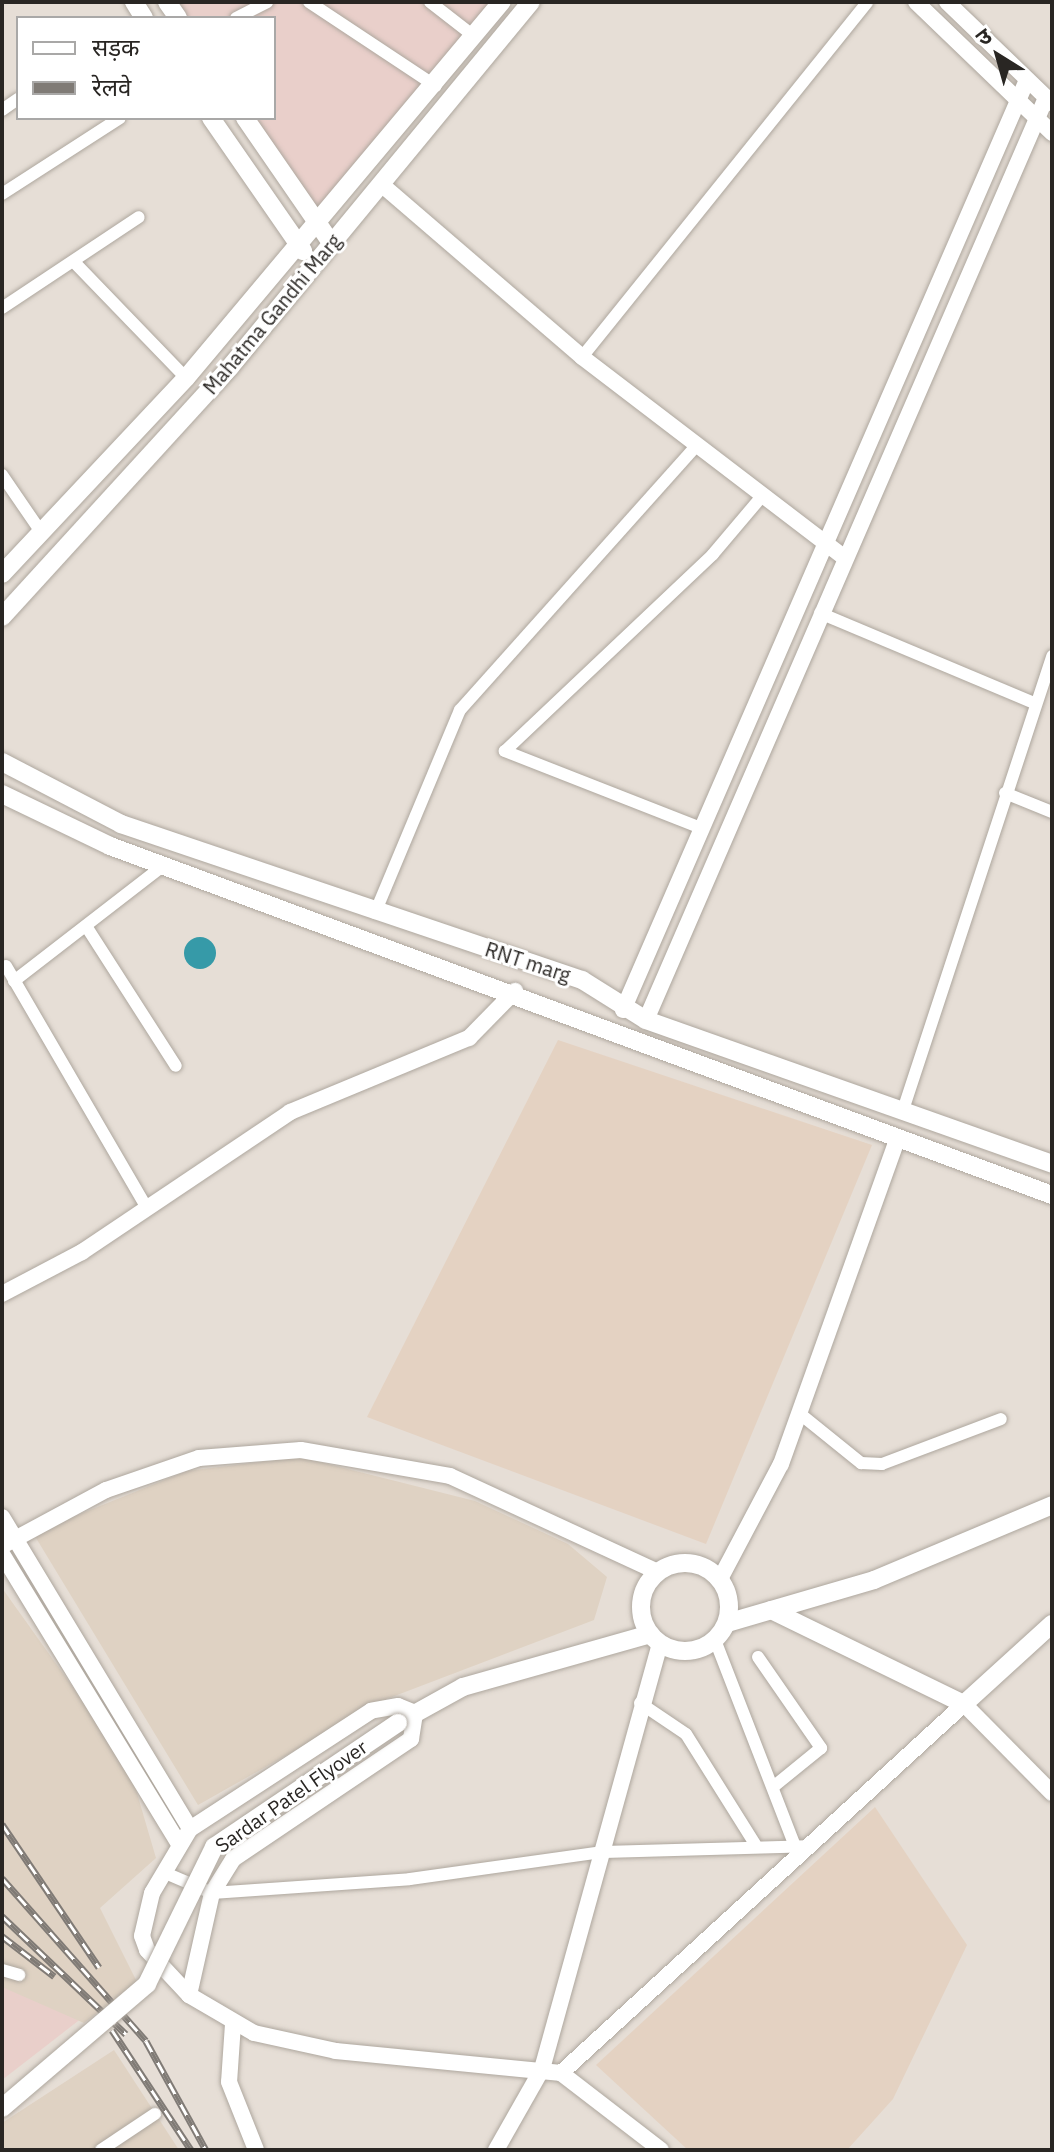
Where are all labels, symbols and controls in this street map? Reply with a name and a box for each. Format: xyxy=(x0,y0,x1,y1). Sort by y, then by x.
legend xyxy=(16,16,276,120)
north arrow xyxy=(958,16,1038,96)
text: उ xyxy=(969,21,997,52)
text: सड़क xyxy=(92,31,140,63)
text: रेलवे xyxy=(92,71,131,103)
street label: Mahatma Gandhi Marg xyxy=(198,229,346,399)
street label: RNT marg xyxy=(482,937,574,987)
street label: Sardar Patel Flyover xyxy=(210,1735,372,1857)

